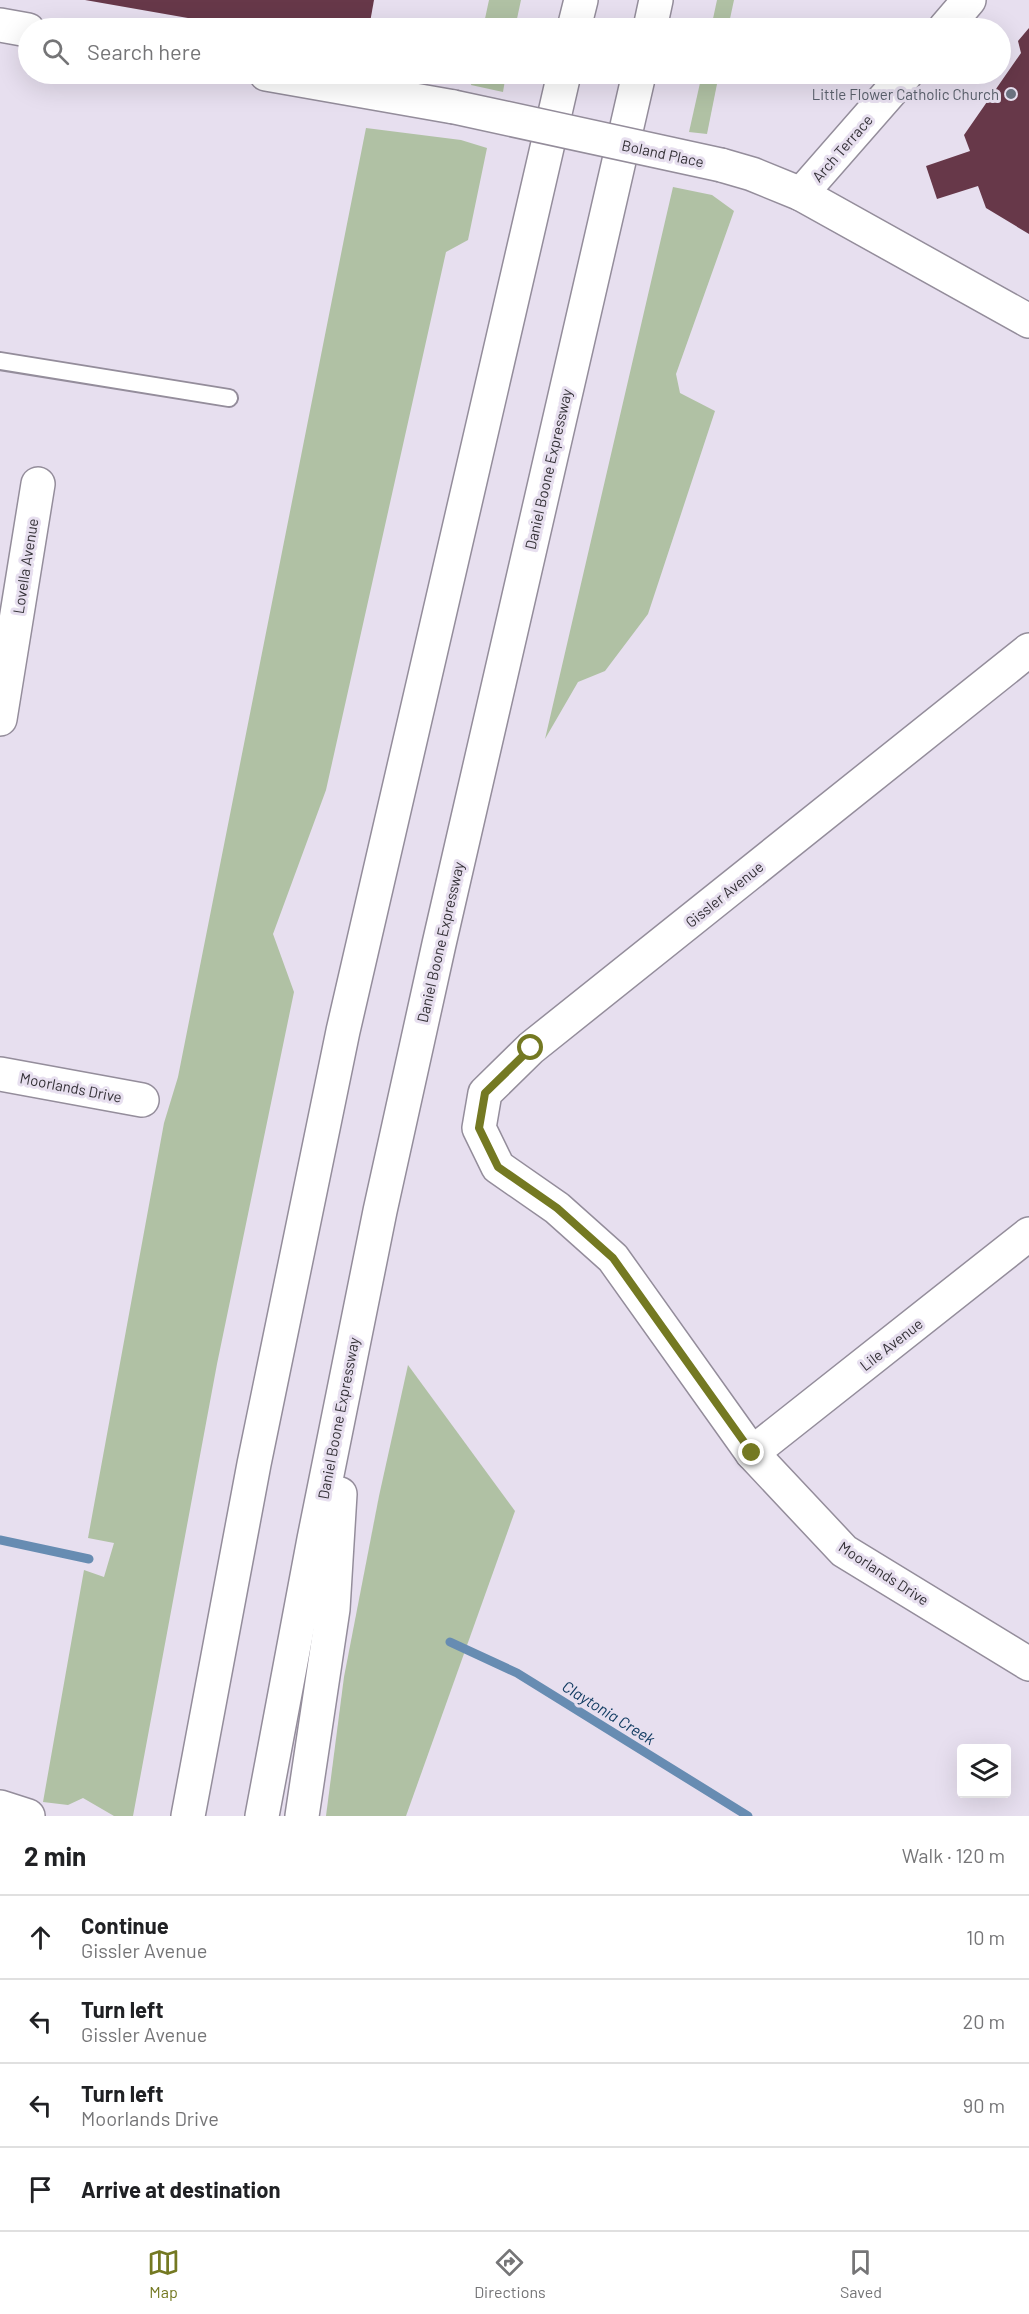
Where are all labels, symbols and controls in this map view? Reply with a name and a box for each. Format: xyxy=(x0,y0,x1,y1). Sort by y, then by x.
search box xyxy=(18,18,1011,84)
icon: search xyxy=(39,35,72,68)
text: Search here xyxy=(87,38,201,64)
place label: Little Flower Catholic Church xyxy=(812,85,999,103)
marker: Little Flower Catholic Church xyxy=(1004,87,1018,101)
street label: Arch Terrace xyxy=(808,111,876,185)
street label: Boland Place xyxy=(620,136,706,170)
street label: Daniel Boone Expressway xyxy=(521,387,575,551)
street label: Lovella Avenue xyxy=(9,517,41,615)
street label: Gissler Avenue xyxy=(681,857,767,931)
street label: Daniel Boone Expressway xyxy=(413,860,467,1024)
route start xyxy=(517,1034,543,1060)
street label: Moorlands Drive xyxy=(18,1068,124,1106)
street label: Lile Avenue xyxy=(856,1314,926,1374)
street label: Daniel Boone Expressway xyxy=(313,1335,363,1500)
route end xyxy=(738,1439,764,1465)
street label: Moorlands Drive xyxy=(836,1537,932,1609)
water label: Claytonia Creek xyxy=(559,1676,659,1748)
map controls xyxy=(957,1744,1011,1798)
button: layers xyxy=(957,1744,1011,1798)
text: 2 min xyxy=(24,1840,86,1871)
text: Walk · 120 m xyxy=(902,1843,1005,1867)
text: Continue xyxy=(81,1912,169,1938)
icon: ahead xyxy=(24,1921,57,1954)
text: 10 m xyxy=(966,1925,1005,1949)
text: Gissler Avenue xyxy=(81,1938,207,1962)
text: Turn left xyxy=(81,1996,164,2022)
icon: left xyxy=(24,2005,57,2038)
text: 20 m xyxy=(962,2009,1005,2033)
text: Gissler Avenue xyxy=(81,2022,207,2046)
text: Turn left xyxy=(81,2080,164,2106)
icon: left xyxy=(24,2089,57,2122)
text: 90 m xyxy=(963,2093,1005,2117)
text: Moorlands Drive xyxy=(81,2106,219,2130)
icon: arrive xyxy=(24,2173,57,2206)
text: Arrive at destination xyxy=(81,2176,280,2202)
tab: Map xyxy=(147,2246,180,2301)
tab: Directions xyxy=(474,2246,546,2301)
tab: Saved xyxy=(840,2246,882,2301)

